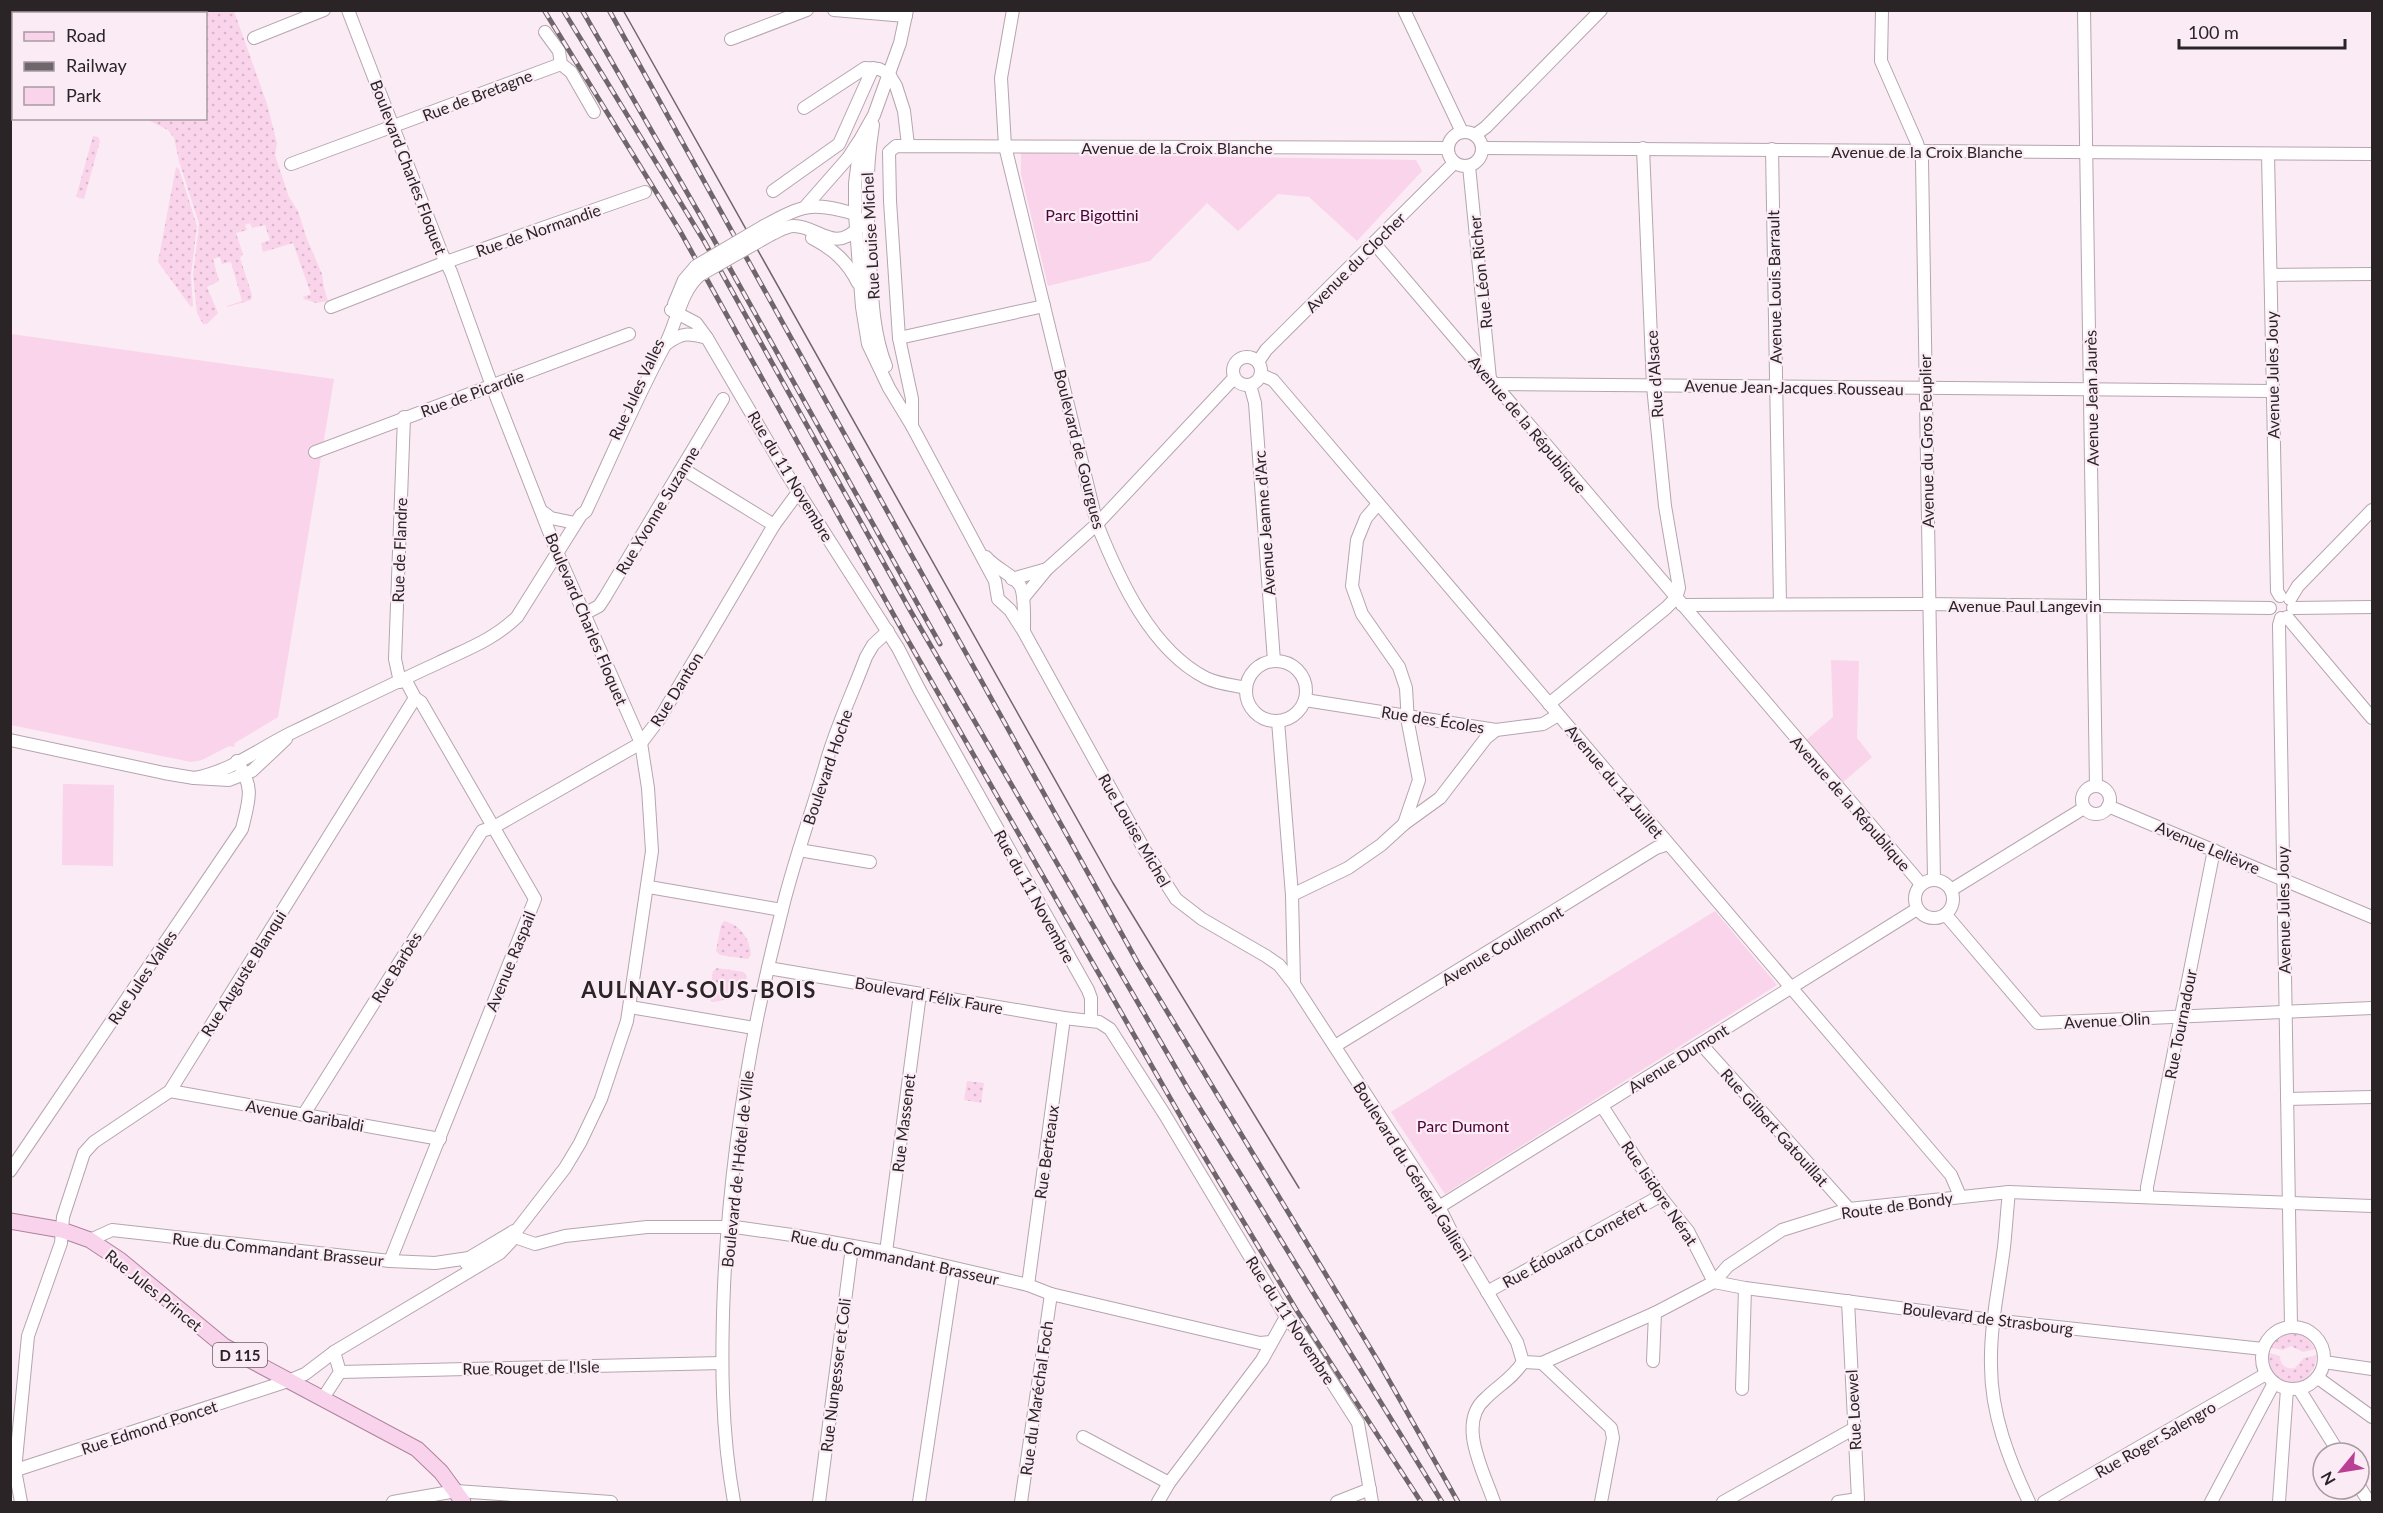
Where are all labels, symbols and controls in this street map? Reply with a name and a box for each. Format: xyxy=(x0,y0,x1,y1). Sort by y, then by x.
legend xyxy=(12,12,207,120)
scale bar xyxy=(2179,12,2346,50)
text: 100 m xyxy=(2188,21,2239,43)
text: Road xyxy=(66,24,106,46)
text: Railway xyxy=(66,54,127,76)
street label: Rue de Bretagne xyxy=(419,65,535,125)
street label: Boulevard Charles Floquet xyxy=(367,77,451,257)
text: Park xyxy=(66,84,102,106)
street label: Avenue de la Croix Blanche xyxy=(1081,138,1273,157)
street label: Avenue de la Croix Blanche xyxy=(1831,142,2023,161)
street label: Rue Louise Michel xyxy=(857,172,883,300)
street label: Rue de Normandie xyxy=(473,200,603,260)
park label: Parc Bigottini xyxy=(1045,205,1139,224)
street label: Avenue du Clocher xyxy=(1301,208,1409,316)
street label: Avenue Louis Barrault xyxy=(1763,210,1785,364)
street label: Rue Léon Richer xyxy=(1465,214,1495,330)
street label: Avenue Jules Jouy xyxy=(2261,310,2283,439)
street label: Rue d'Alsace xyxy=(1641,329,1667,419)
street label: Avenue Jean Jaurès xyxy=(2080,330,2102,466)
street label: Rue Jules Valles xyxy=(604,335,668,443)
street label: Avenue de la République xyxy=(1465,352,1591,496)
street label: Avenue du Gros Peuplier xyxy=(1915,354,1937,528)
street label: Rue de Picardie xyxy=(418,366,526,420)
street label: Boulevard de Gourgues xyxy=(1051,367,1109,531)
street label: Avenue Jean-Jacques Rousseau xyxy=(1684,376,1904,398)
street label: Rue du 11 Novembre xyxy=(744,407,838,545)
street label: Rue Yvonne Suzanne xyxy=(611,443,703,577)
street label: Avenue Jeanne d'Arc xyxy=(1249,450,1279,596)
street label: Rue de Flandre xyxy=(388,497,410,603)
street label: Boulevard Charles Floquet xyxy=(542,530,632,708)
street label: Avenue Paul Langevin xyxy=(1948,596,2102,615)
street label: Rue Danton xyxy=(646,649,706,729)
street label: Rue des Écoles xyxy=(1380,701,1486,737)
street label: Boulevard Hoche xyxy=(798,707,856,827)
street label: Avenue du 14 Juillet xyxy=(1562,720,1668,842)
street label: Avenue de la République xyxy=(1787,731,1915,875)
street label: Rue Louise Michel xyxy=(1095,770,1175,890)
street label: Avenue Lelièvre xyxy=(2153,817,2263,877)
street label: Rue du 11 Novembre xyxy=(991,826,1079,966)
street label: Avenue Jules Jouy xyxy=(2272,845,2294,974)
street label: Avenue Coullemont xyxy=(1438,901,1566,989)
street label: Rue Auguste Blanqui xyxy=(196,906,290,1040)
street label: Avenue Raspail xyxy=(481,908,539,1014)
street label: Rue Jules Valles xyxy=(104,926,180,1028)
street label: Rue Barbès xyxy=(367,928,425,1006)
street label: Rue Tournadour xyxy=(2160,967,2200,1081)
street label: Boulevard Félix Faure xyxy=(853,973,1005,1017)
district label: AULNAY-SOUS-BOIS xyxy=(580,976,817,1003)
street label: Avenue Olin xyxy=(2063,1008,2151,1032)
street label: Avenue Dumont xyxy=(1624,1019,1732,1096)
street label: Rue Gilbert Gatouillat xyxy=(1717,1064,1833,1190)
street label: Boulevard de l'Hôtel de Ville xyxy=(717,1070,757,1268)
street label: Rue Massenet xyxy=(888,1072,918,1173)
street label: Boulevard du Général Gallieni xyxy=(1350,1078,1476,1264)
street label: Avenue Garibaldi xyxy=(244,1095,366,1135)
street label: Rue Berteaux xyxy=(1030,1104,1062,1200)
park label: Parc Dumont xyxy=(1417,1116,1509,1135)
street label: Rue Isidore Nérat xyxy=(1618,1137,1702,1249)
street label: Route de Bondy xyxy=(1840,1188,1955,1222)
street label: Rue Édouard Cornefert xyxy=(1499,1196,1650,1291)
street label: Rue du Commandant Brasseur xyxy=(789,1226,1001,1288)
street label: Rue du Commandant Brasseur xyxy=(171,1228,385,1270)
street label: Rue Jules Princet xyxy=(102,1245,206,1335)
street label: Rue du 11 Novembre xyxy=(1242,1252,1340,1388)
street label: Rue Nungesser et Coli xyxy=(816,1297,854,1453)
street label: Boulevard de Strasbourg xyxy=(1902,1298,2074,1338)
street label: Rue du Maréchal Foch xyxy=(1016,1319,1056,1477)
road number: D 115 xyxy=(213,1343,267,1367)
street label: Rue Rouget de l'Isle xyxy=(462,1356,600,1378)
street label: Rue Loewel xyxy=(1841,1369,1865,1451)
street label: Rue Edmond Poncet xyxy=(79,1396,220,1458)
street label: Rue Roger Salengro xyxy=(2091,1397,2219,1481)
north arrow xyxy=(2311,1441,2371,1501)
text: N xyxy=(2316,1469,2339,1489)

